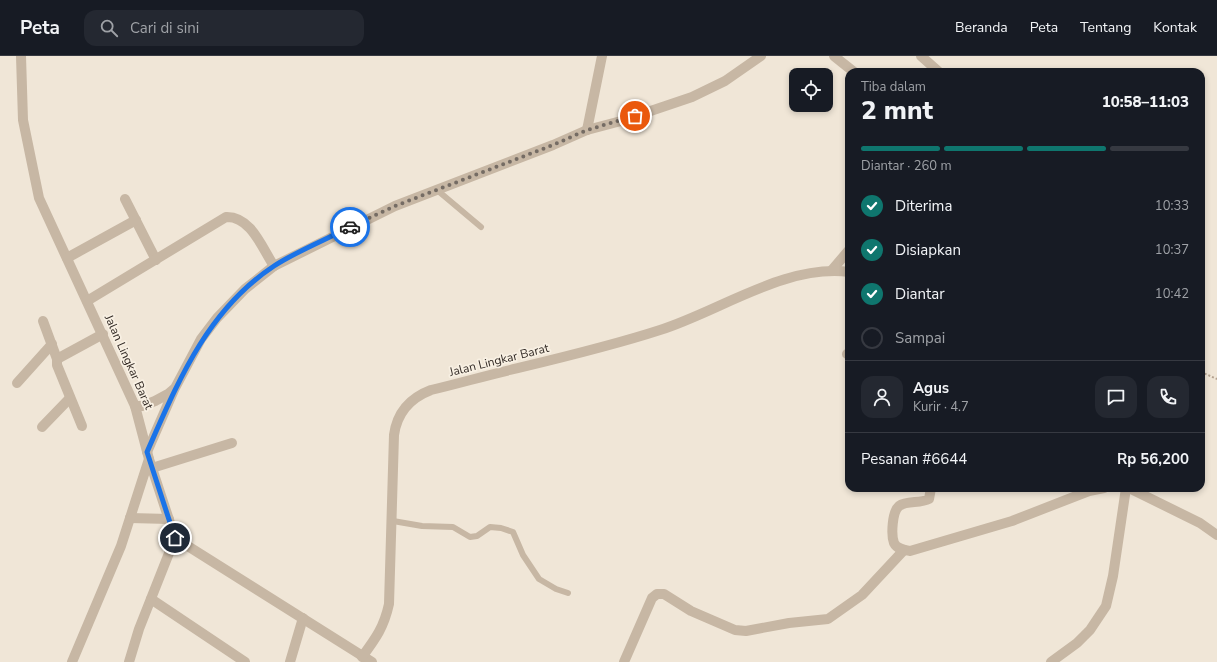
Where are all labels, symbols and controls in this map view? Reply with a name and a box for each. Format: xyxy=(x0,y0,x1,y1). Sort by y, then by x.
search box xyxy=(84,10,364,46)
text: Peta xyxy=(20,15,60,41)
icon: search xyxy=(98,17,120,39)
text: Cari di sini xyxy=(130,18,199,38)
text: Beranda xyxy=(955,18,1008,37)
text: Peta xyxy=(1030,18,1058,37)
text: Tentang xyxy=(1080,18,1131,37)
text: Kontak xyxy=(1153,18,1197,37)
map controls xyxy=(789,68,833,112)
button: locate xyxy=(789,68,833,112)
text: Tiba dalam xyxy=(861,78,926,96)
text: 10:58–11:03 xyxy=(1102,92,1189,112)
text: 2 mnt xyxy=(861,93,933,128)
pin xyxy=(618,99,652,133)
icon: bag xyxy=(624,105,646,127)
text: Diantar · 260 m xyxy=(861,157,952,175)
icon: check xyxy=(861,195,883,217)
text: Diterima xyxy=(895,196,952,216)
text: 10:33 xyxy=(1155,197,1189,215)
courier xyxy=(330,207,370,247)
icon: car xyxy=(339,216,361,238)
icon: check xyxy=(861,239,883,261)
text: Disiapkan xyxy=(895,240,961,260)
text: 10:37 xyxy=(1155,241,1189,259)
icon: check xyxy=(861,283,883,305)
text: Diantar xyxy=(895,284,945,304)
text: 10:42 xyxy=(1155,285,1189,303)
street label: Jalan Lingkar Barat xyxy=(101,311,157,413)
text: Sampai xyxy=(895,328,945,348)
street label: Jalan Lingkar Barat xyxy=(447,340,551,380)
button: person xyxy=(861,376,903,418)
button: chat xyxy=(1095,376,1137,418)
button: phone xyxy=(1147,376,1189,418)
text: Agus xyxy=(913,378,949,398)
text: Kurir · 4.7 xyxy=(913,398,969,416)
text: Pesanan #6644 xyxy=(861,449,967,469)
text: Rp 56,200 xyxy=(1117,449,1189,469)
pin xyxy=(158,521,192,555)
icon: home xyxy=(164,527,186,549)

